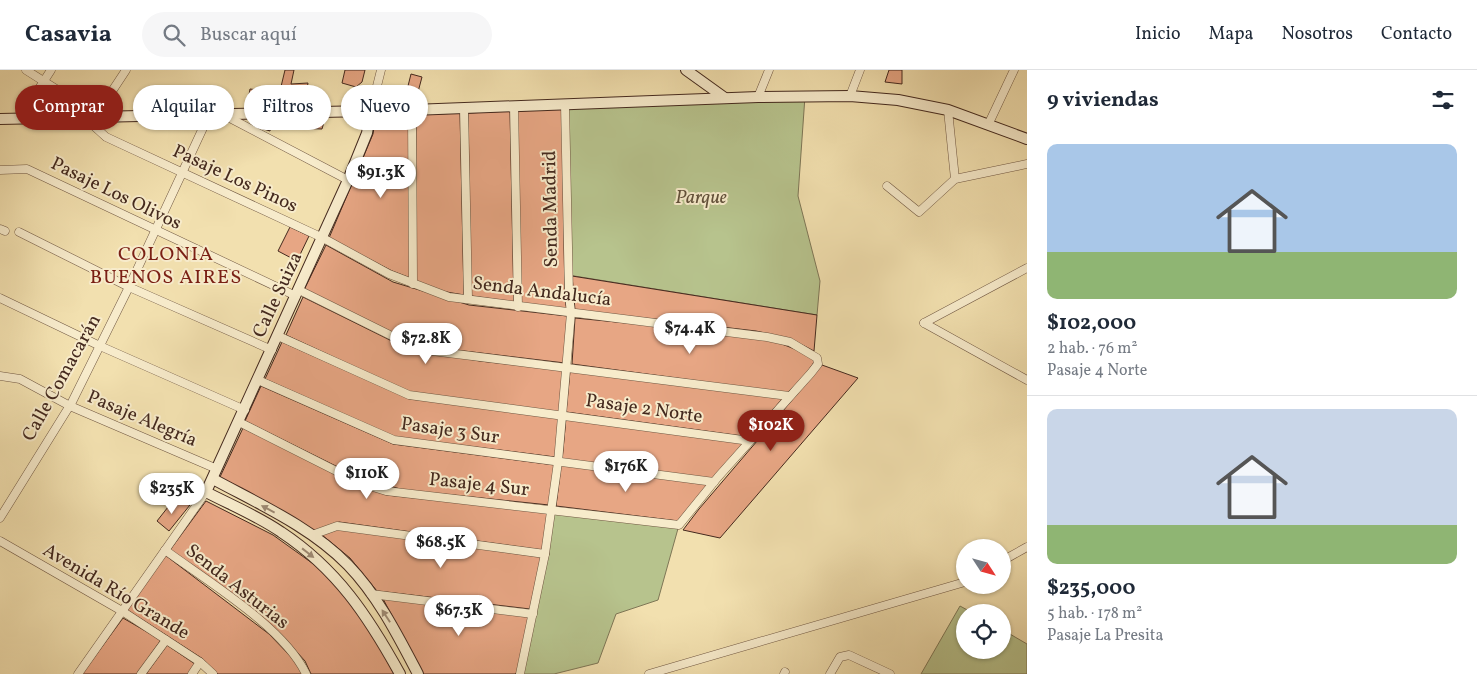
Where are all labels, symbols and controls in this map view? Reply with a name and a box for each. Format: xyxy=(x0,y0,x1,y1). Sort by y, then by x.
search box xyxy=(142,12,492,57)
text: Casavia xyxy=(25,18,112,52)
icon: search xyxy=(160,21,188,49)
text: Buscar aquí xyxy=(200,22,297,48)
text: Inicio xyxy=(1135,22,1181,47)
text: Mapa xyxy=(1209,22,1254,47)
text: Nosotros xyxy=(1282,22,1353,47)
text: Contacto xyxy=(1381,22,1452,47)
chip: Comprar xyxy=(15,85,123,130)
chip: Alquilar xyxy=(133,85,234,130)
chip: Filtros xyxy=(244,85,331,130)
chip: Nuevo xyxy=(341,85,428,130)
text: 9 viviendas xyxy=(1047,86,1159,115)
icon: filters xyxy=(1429,86,1457,114)
street label: Pasaje Los Pinos xyxy=(168,139,302,219)
street label: Senda Madrid xyxy=(537,150,565,268)
street label: Pasaje Los Olivos xyxy=(46,151,186,237)
pin: $91.3K xyxy=(340,156,422,199)
text: $91.3K xyxy=(357,162,405,184)
icon: home xyxy=(1207,176,1297,266)
park label: Parque xyxy=(675,185,727,211)
district label: COLONIA BUENOS AIRES xyxy=(90,241,242,292)
street label: Calle Suiza xyxy=(247,248,309,342)
street label: Senda Andalucía xyxy=(471,271,613,313)
text: $102,000 xyxy=(1047,309,1136,338)
street label: Calle Comacarán xyxy=(16,310,108,446)
pin: $74.4K xyxy=(649,312,731,355)
text: $74.4K xyxy=(665,318,715,340)
pin: $72.8K xyxy=(385,322,467,365)
text: $72.8K xyxy=(401,328,451,350)
text: 2 hab. · 76 m² xyxy=(1047,338,1137,360)
text: Pasaje 4 Norte xyxy=(1047,360,1147,382)
street label: Pasaje Alegría xyxy=(83,384,201,454)
street label: Pasaje 2 Norte xyxy=(584,388,704,430)
pin: $102K xyxy=(736,410,806,452)
street label: Pasaje 3 Sur xyxy=(399,411,501,451)
text: $102K xyxy=(748,415,794,437)
icon: home xyxy=(1207,442,1297,532)
pin: $176K xyxy=(591,450,661,493)
text: $176K xyxy=(604,456,648,478)
pin: $110K xyxy=(332,458,402,500)
text: $110K xyxy=(345,463,389,485)
street label: Pasaje 4 Sur xyxy=(428,467,530,503)
pin: $235K xyxy=(137,472,207,515)
text: $235K xyxy=(150,478,194,500)
one-way arrow xyxy=(261,504,274,513)
pin: $68.5K xyxy=(400,526,482,569)
text: $68.5K xyxy=(416,532,466,554)
street label: Avenida Río Grande xyxy=(38,538,194,646)
street label: Senda Asturias xyxy=(180,538,294,636)
north arrow xyxy=(956,539,1011,594)
map controls xyxy=(956,539,1011,659)
one-way arrow xyxy=(301,547,314,558)
text: $235,000 xyxy=(1047,574,1135,603)
pin: $67.3K xyxy=(418,594,500,637)
text: $67.3K xyxy=(435,600,483,622)
text: 5 hab. · 178 m² xyxy=(1047,603,1142,625)
button: locate xyxy=(956,604,1011,659)
one-way arrow xyxy=(381,610,391,623)
text: Pasaje La Presita xyxy=(1047,625,1163,647)

